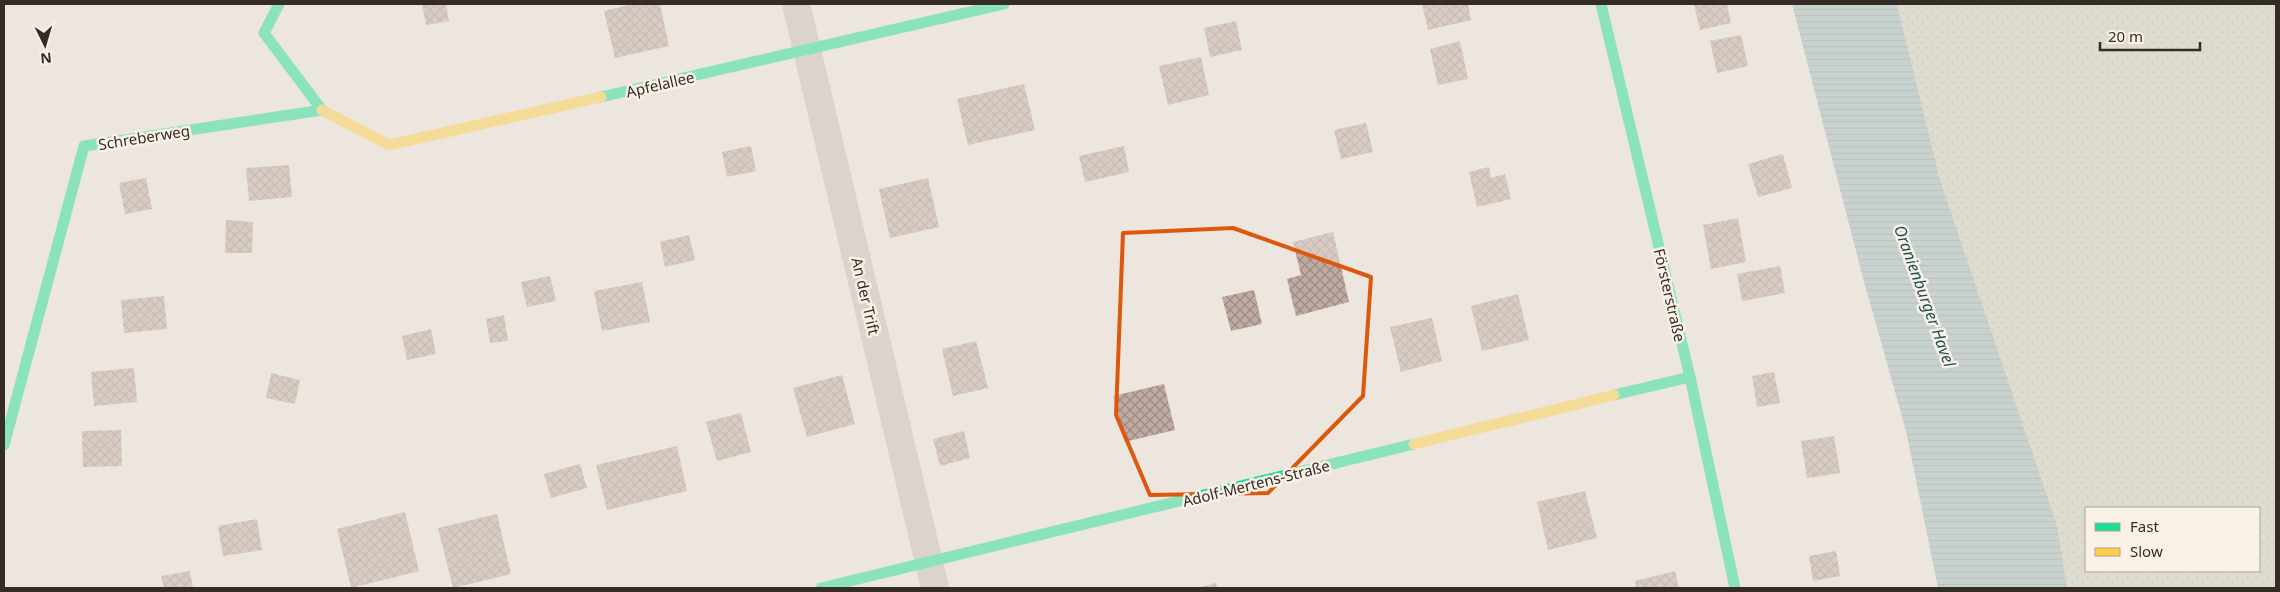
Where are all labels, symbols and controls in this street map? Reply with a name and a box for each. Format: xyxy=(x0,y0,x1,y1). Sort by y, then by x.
north arrow xyxy=(20,20,70,70)
scale bar xyxy=(2100,20,2200,52)
text: 20 m xyxy=(2108,26,2143,46)
text: N xyxy=(40,48,53,68)
street label: Apfelallee xyxy=(624,66,696,102)
street label: Schreberweg xyxy=(97,120,191,154)
water label: Oranienburger Havel xyxy=(1889,222,1961,371)
street label: Försterstraße xyxy=(1650,246,1690,344)
street label: An der Trift xyxy=(847,255,885,337)
street label: Adolf-Mertens-Straße xyxy=(1180,455,1332,511)
legend xyxy=(2085,507,2260,572)
text: Fast xyxy=(2130,516,2159,536)
text: Slow xyxy=(2130,541,2163,561)

